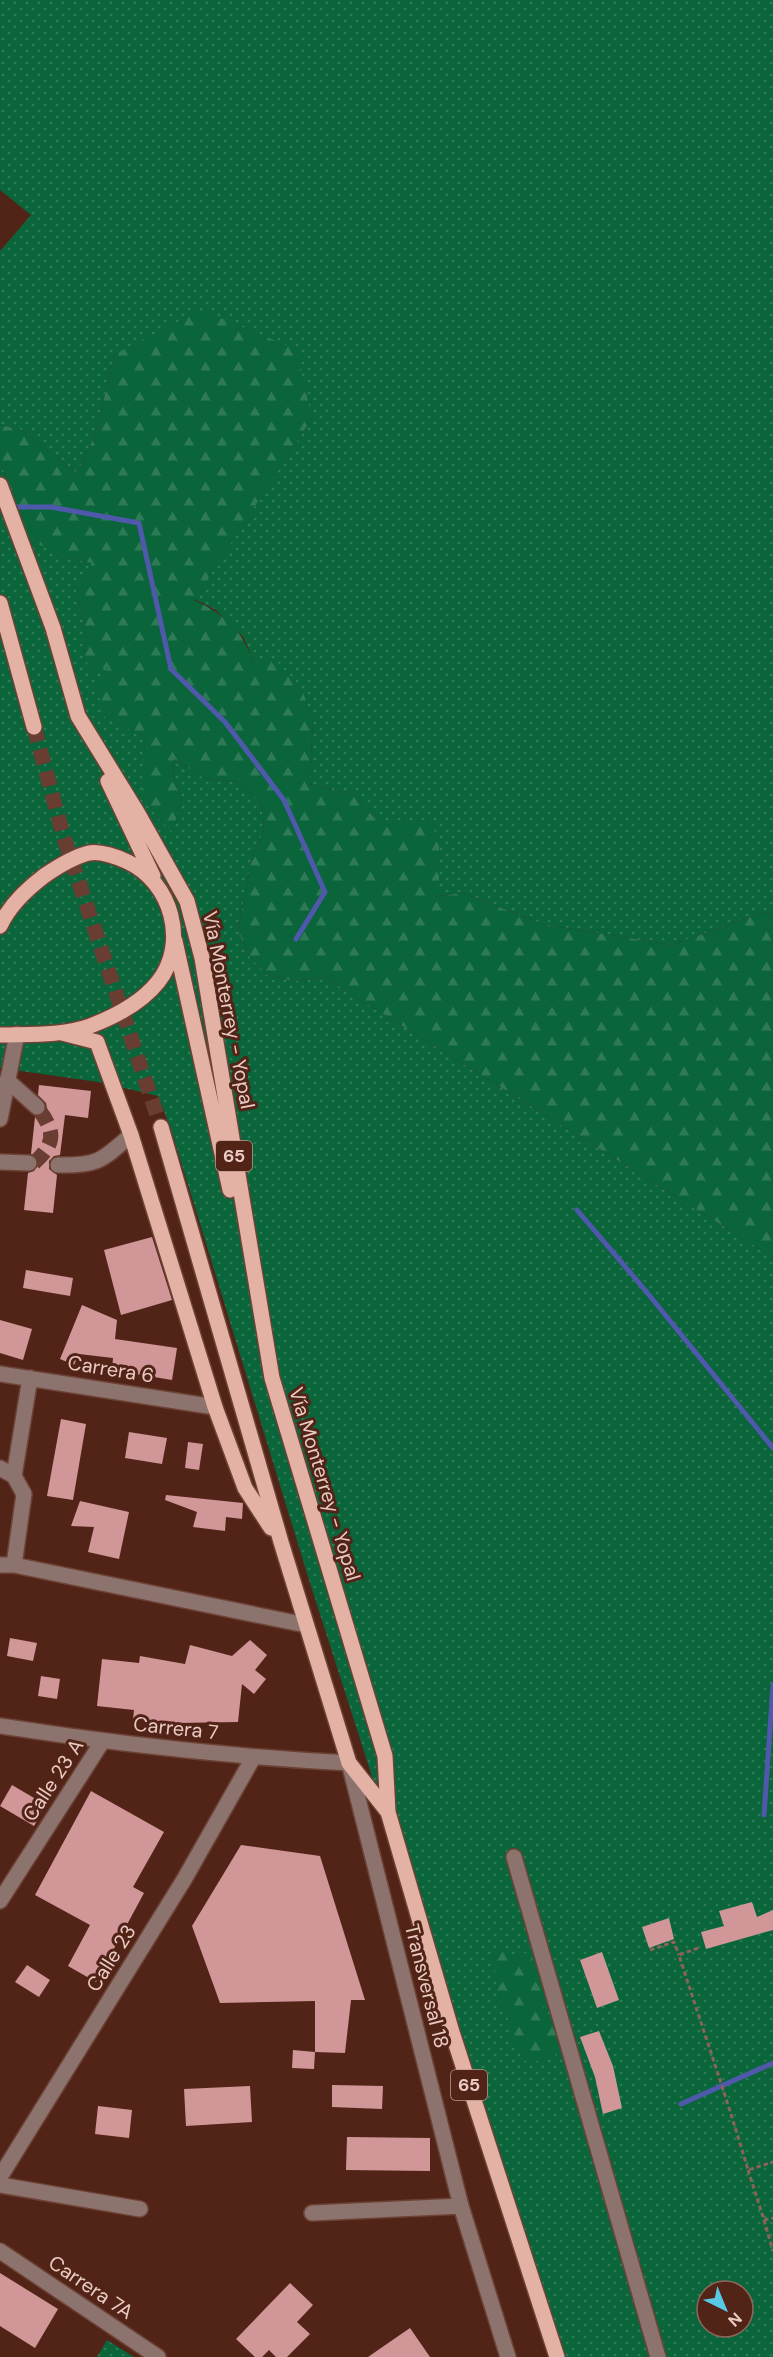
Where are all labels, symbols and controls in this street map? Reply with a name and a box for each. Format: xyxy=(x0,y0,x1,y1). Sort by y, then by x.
street label: Vía Monterrey - Yopal xyxy=(197,909,261,1111)
road number: 65 xyxy=(216,1141,252,1171)
street label: Carrera 6 xyxy=(66,1349,156,1389)
street label: Vía Monterrey - Yopal xyxy=(283,1384,367,1584)
street label: Carrera 7 xyxy=(132,1711,220,1745)
street label: Calle 23 A xyxy=(17,1734,89,1826)
street label: Calle 23 xyxy=(80,1920,142,1996)
street label: Transversal 18 xyxy=(399,1921,455,2051)
road number: 65 xyxy=(451,2070,487,2100)
street label: Carrera 7A xyxy=(44,2249,138,2325)
north arrow xyxy=(695,2279,755,2339)
text: N xyxy=(723,2308,746,2331)

